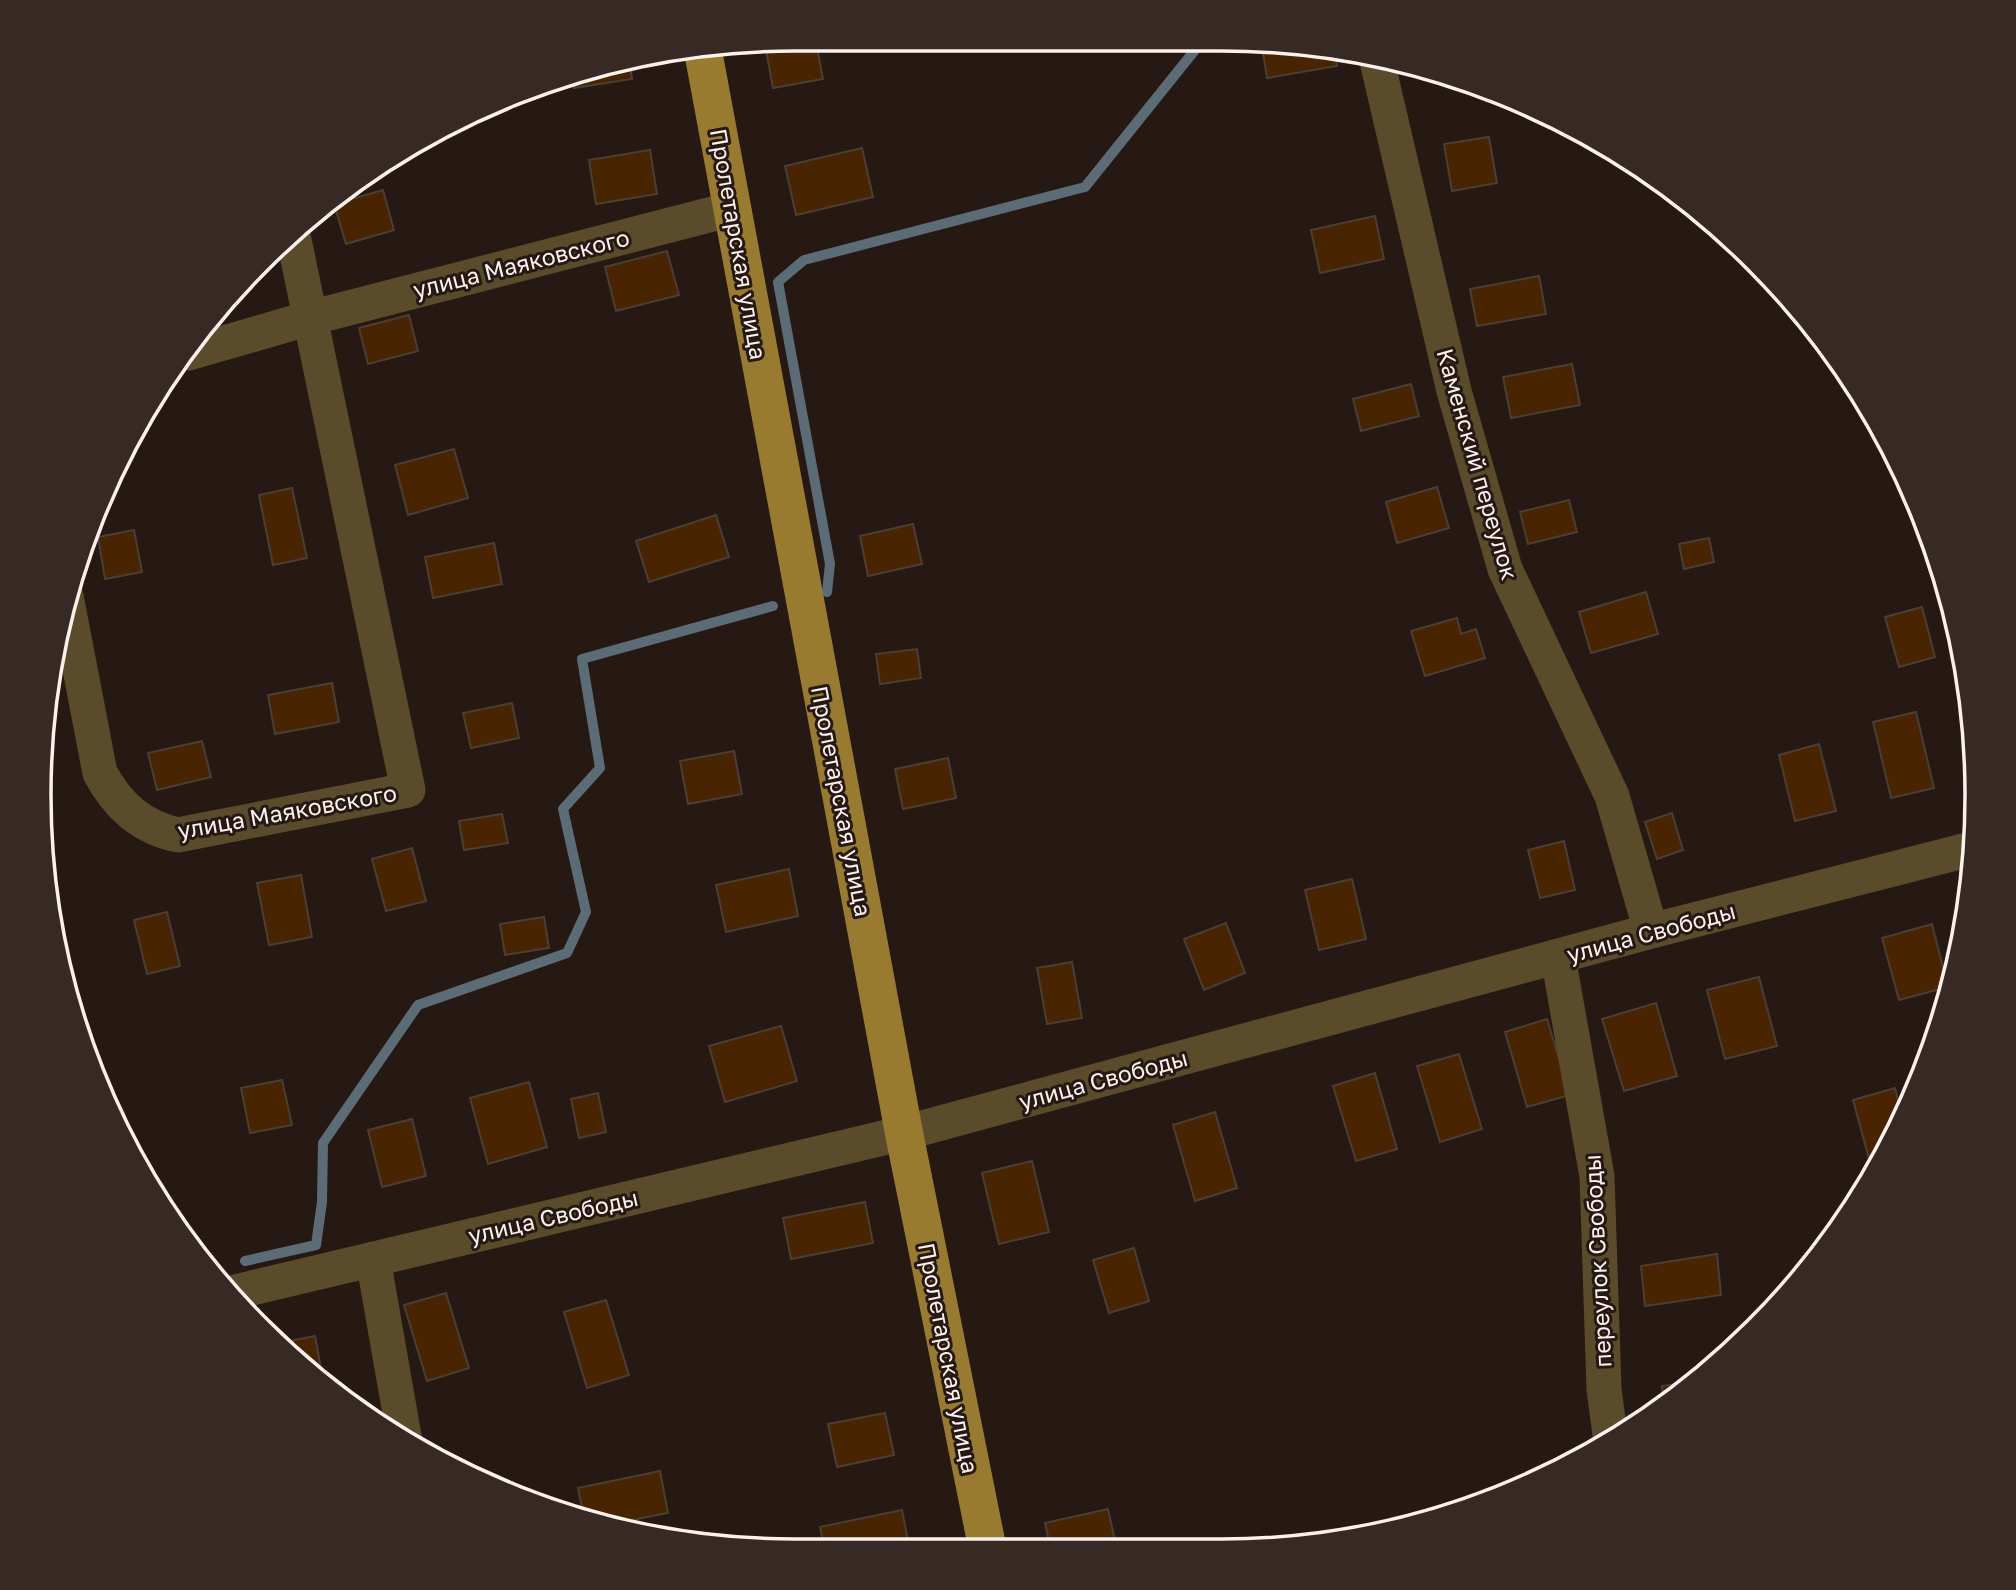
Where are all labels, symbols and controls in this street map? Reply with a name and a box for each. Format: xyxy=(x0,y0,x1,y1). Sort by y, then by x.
street label: Пролетарская улица xyxy=(705,126,773,362)
street label: улица Маяковского xyxy=(410,223,632,303)
street label: Каменский переулок xyxy=(1432,345,1524,583)
street label: Пролетарская улица xyxy=(806,683,878,919)
street label: улица Маяковского xyxy=(175,778,399,844)
street label: улица Свободы xyxy=(1564,896,1738,968)
street label: улица Свободы xyxy=(1016,1043,1190,1115)
street label: переулок Свободы xyxy=(1577,1154,1617,1368)
street label: улица Свободы xyxy=(465,1183,641,1249)
street label: Пролетарская улица xyxy=(913,1240,985,1476)

